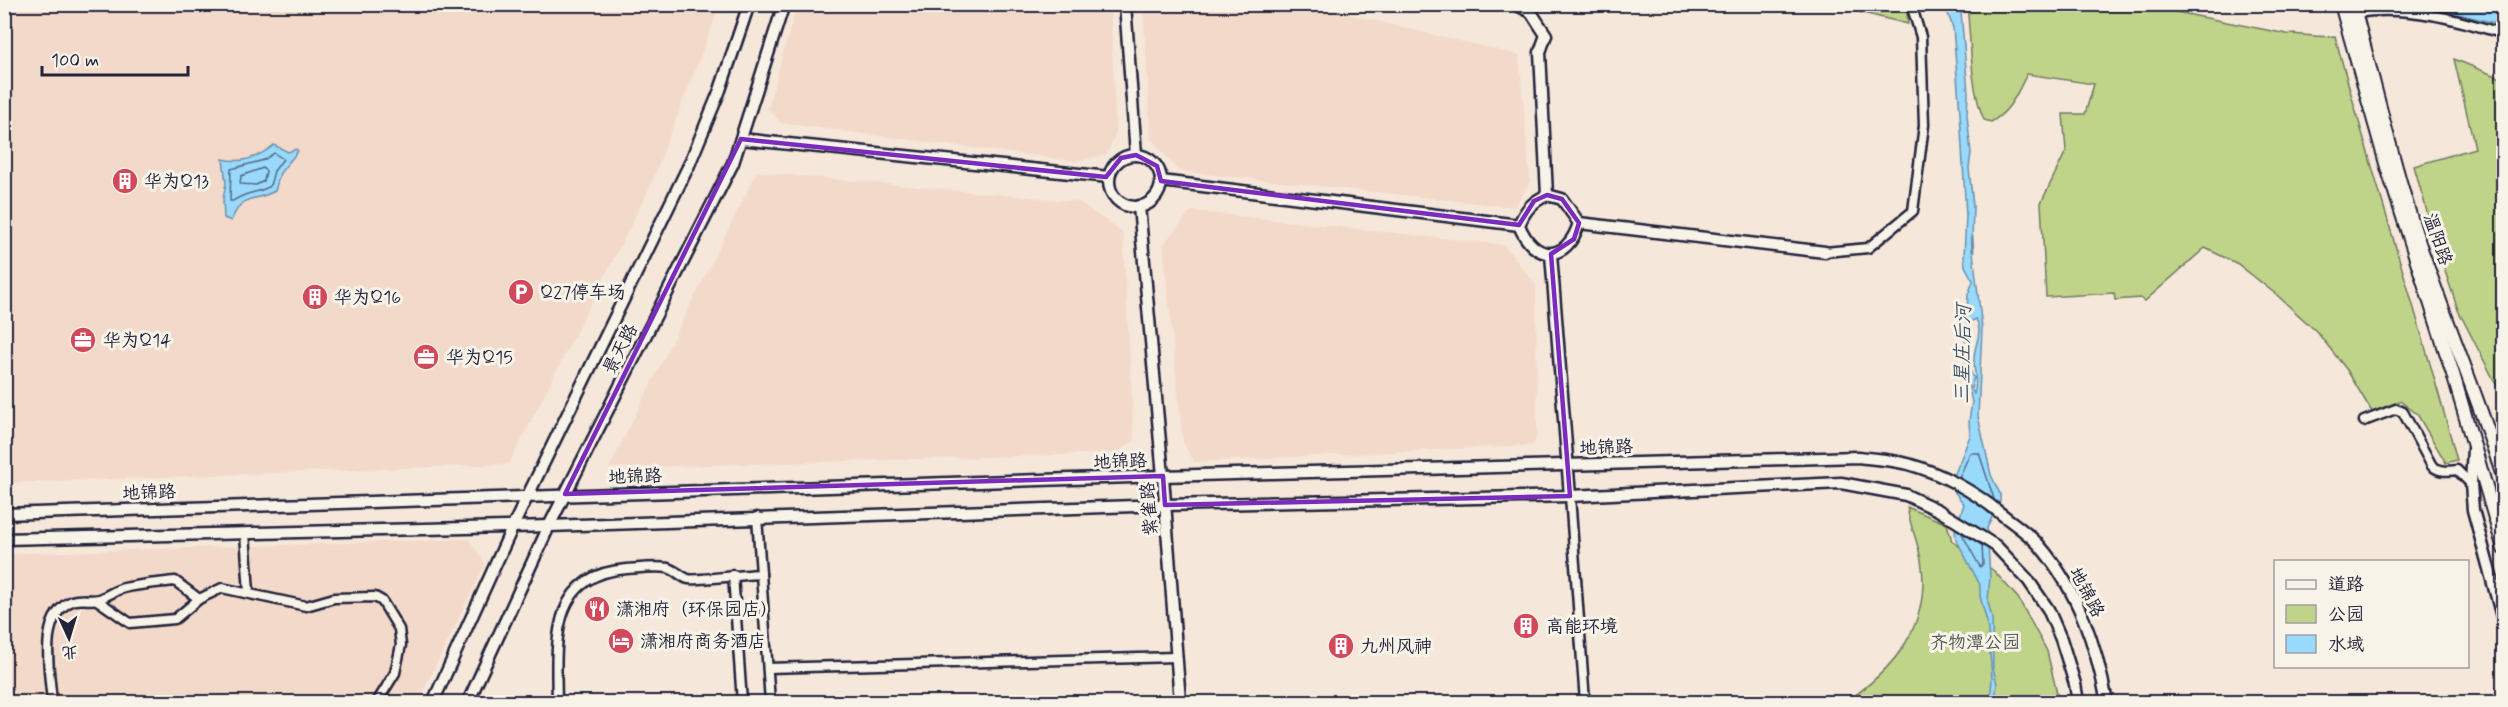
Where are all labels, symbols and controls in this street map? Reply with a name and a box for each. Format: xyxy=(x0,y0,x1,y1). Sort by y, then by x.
scale bar xyxy=(42,39,188,77)
text: 100 m xyxy=(51,49,99,73)
building icon: 华为Q13 xyxy=(110,166,140,196)
place label: 华为Q13 xyxy=(144,170,209,194)
street label: 温阳路 xyxy=(2417,210,2457,269)
parking icon: Q27停车场 xyxy=(506,277,536,307)
place label: Q27停车场 xyxy=(540,281,625,305)
building icon: 华为Q16 xyxy=(300,282,330,312)
place label: 华为Q16 xyxy=(334,286,401,310)
water label: 三星庄后河 xyxy=(1949,301,1978,404)
street label: 景天路 xyxy=(598,320,644,379)
office icon: 华为Q14 xyxy=(68,325,98,355)
place label: 华为Q14 xyxy=(103,329,171,353)
office icon: 华为Q15 xyxy=(411,342,441,372)
place label: 华为Q15 xyxy=(446,346,513,370)
street label: 地锦路 xyxy=(1579,435,1633,461)
street label: 地锦路 xyxy=(1093,449,1147,475)
street label: 地锦路 xyxy=(608,464,662,490)
street label: 地锦路 xyxy=(122,480,176,506)
street label: 紫雀路 xyxy=(1136,481,1164,537)
legend xyxy=(2274,560,2469,668)
street label: 地锦路 xyxy=(2063,563,2109,622)
text: 道路 xyxy=(2328,573,2364,597)
restaurant icon: 潇湘府（环保园店） xyxy=(582,594,612,624)
place label: 潇湘府（环保园店） xyxy=(616,598,778,622)
text: 公园 xyxy=(2328,603,2364,627)
north arrow xyxy=(39,608,99,668)
building icon: 高能环境 xyxy=(1511,611,1541,641)
place label: 高能环境 xyxy=(1546,615,1618,639)
hotel icon: 潇湘府商务酒店 xyxy=(606,626,636,656)
place label: 潇湘府商务酒店 xyxy=(640,630,766,654)
building icon: 九州风神 xyxy=(1326,631,1356,661)
park label: 齐物潭公园 xyxy=(1930,631,2020,655)
text: 水域 xyxy=(2328,633,2364,657)
place label: 九州风神 xyxy=(1360,635,1432,659)
text: 北 xyxy=(61,640,79,663)

